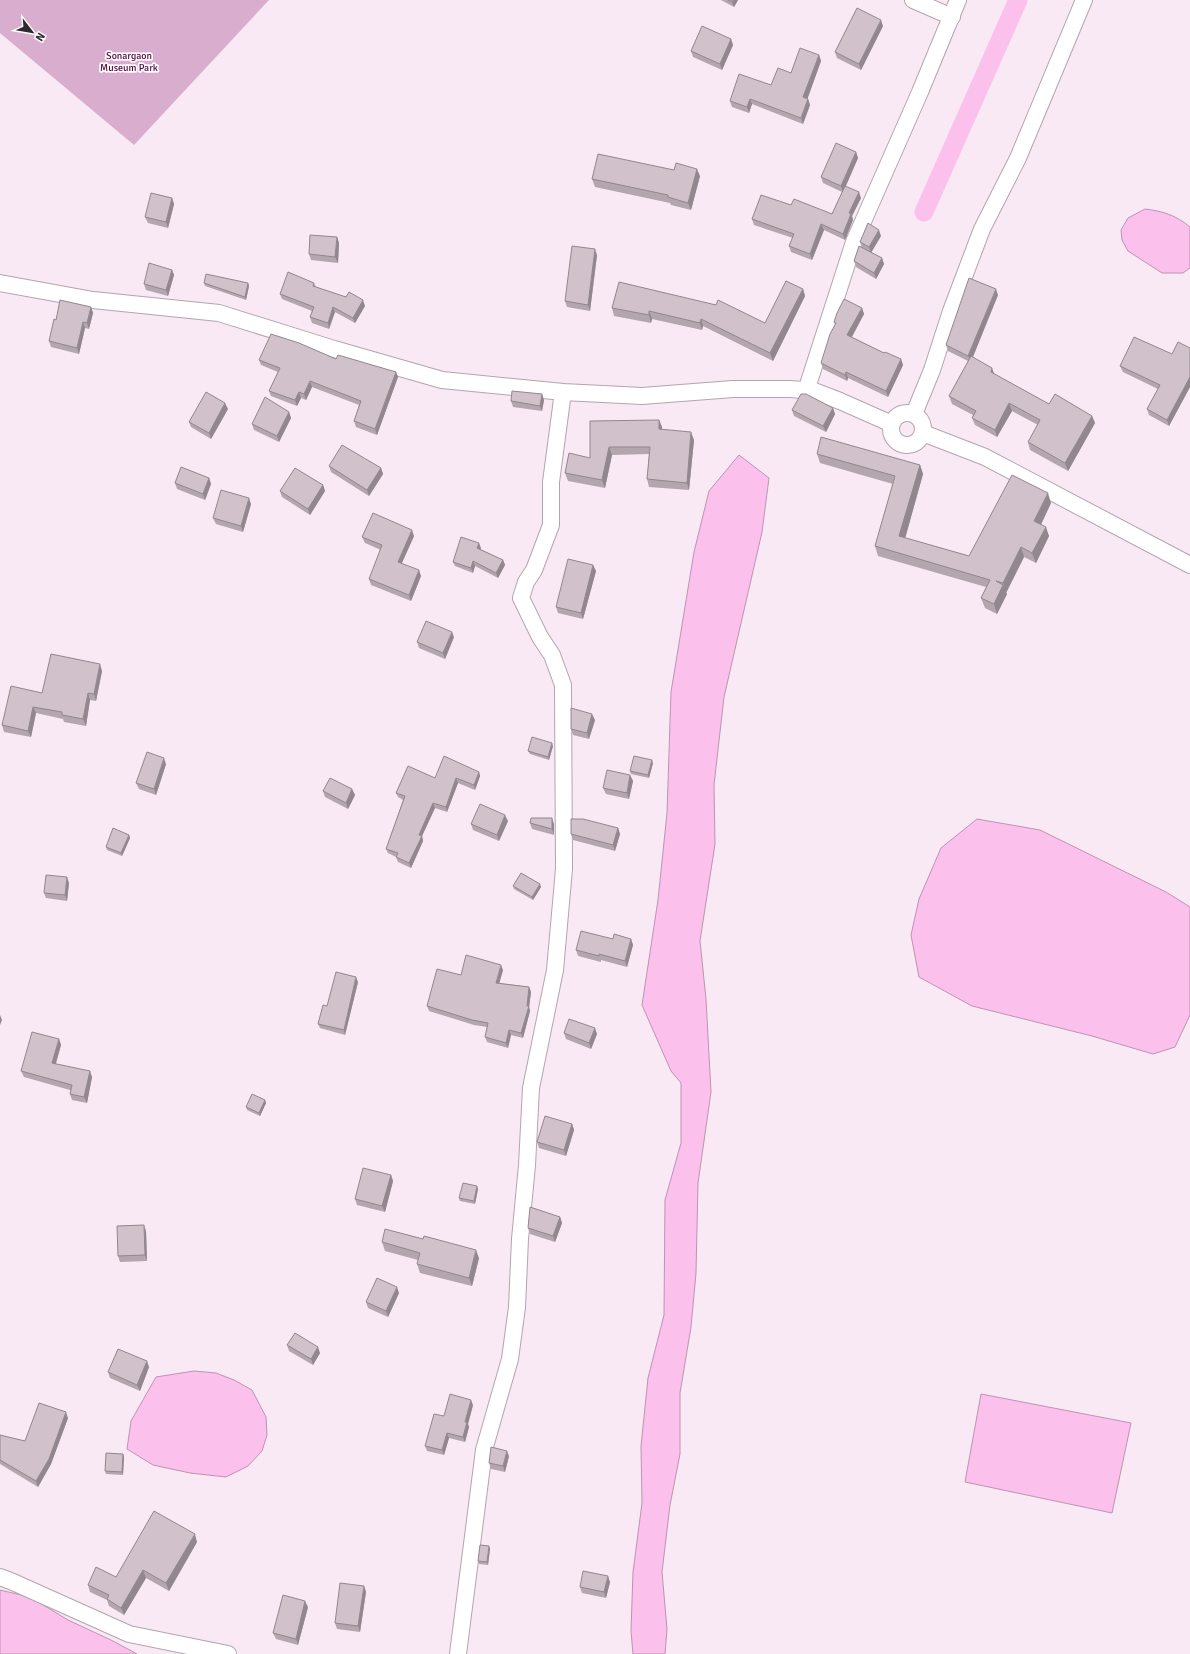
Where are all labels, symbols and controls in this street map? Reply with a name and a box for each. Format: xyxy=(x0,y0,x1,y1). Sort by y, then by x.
north arrow xyxy=(12,12,52,52)
text: N xyxy=(33,30,48,44)
park label: Sonargaon Museum Park xyxy=(100,50,158,74)

